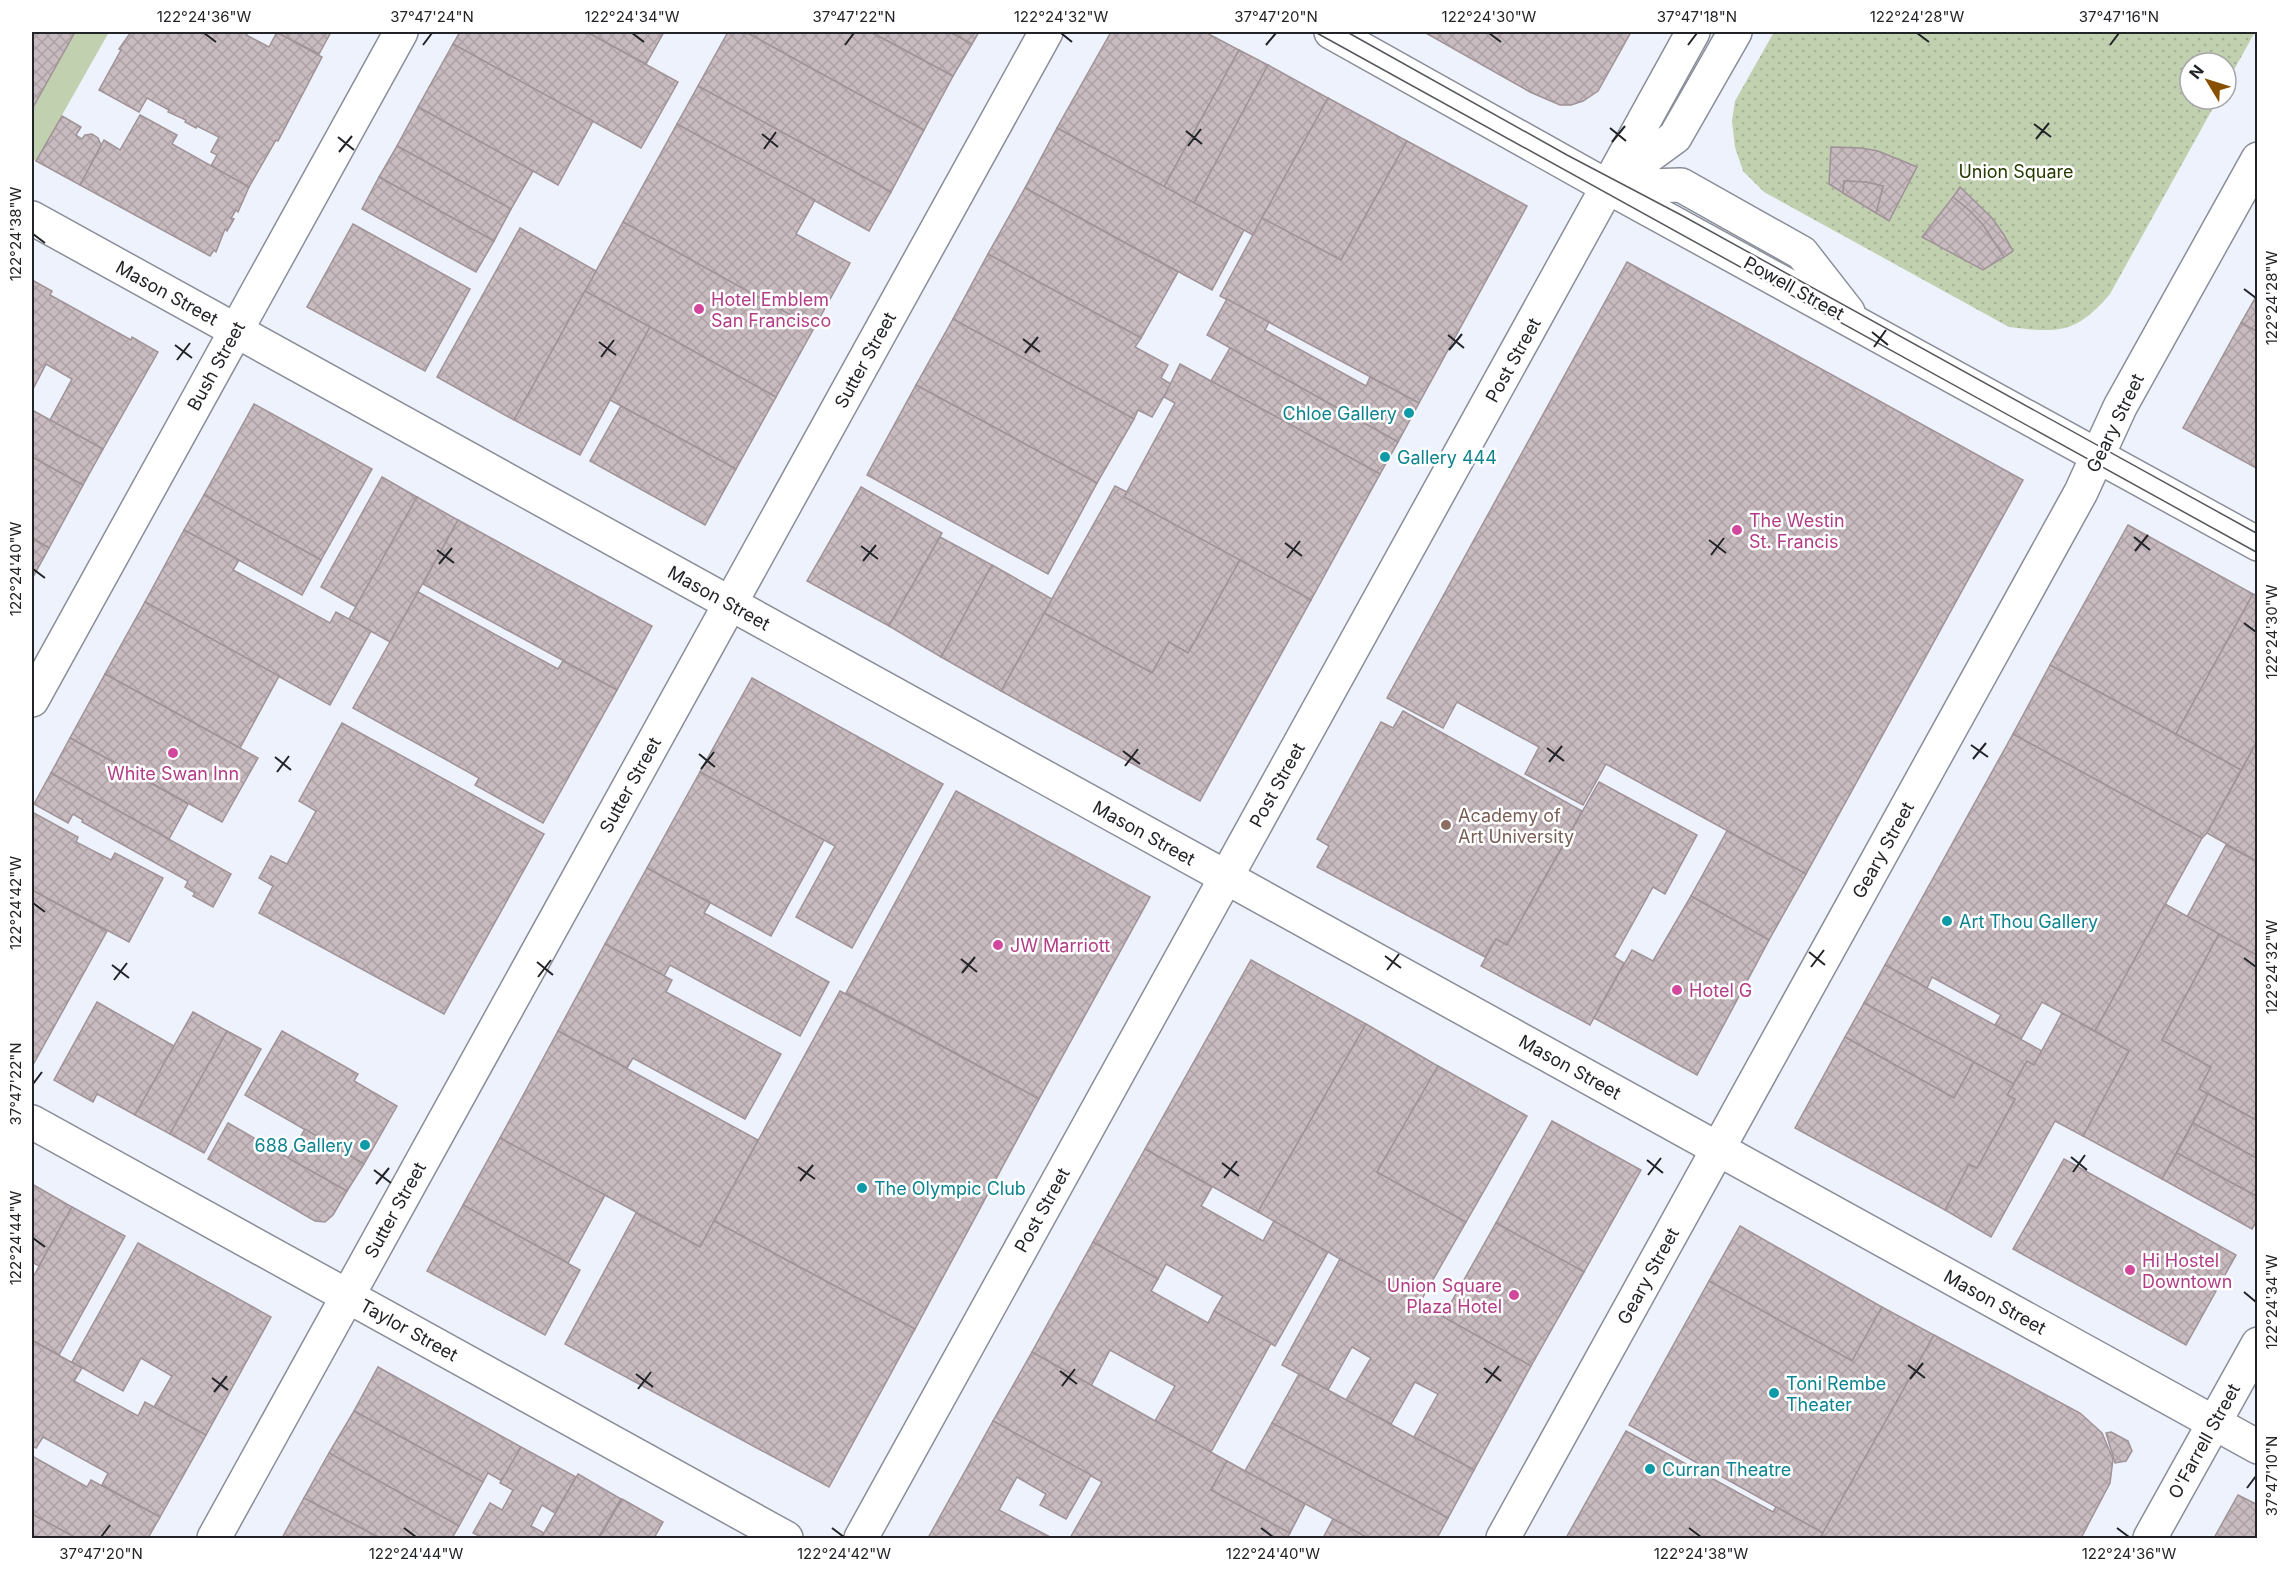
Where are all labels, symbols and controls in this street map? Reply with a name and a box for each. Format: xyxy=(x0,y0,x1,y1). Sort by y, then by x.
text: 122°24'36"W xyxy=(157,7,252,26)
text: 37°47'24"N xyxy=(390,7,474,26)
text: 122°24'34"W xyxy=(584,7,680,26)
text: 37°47'22"N xyxy=(812,7,896,26)
text: 122°24'32"W xyxy=(1014,7,1108,26)
text: 37°47'20"N xyxy=(1234,7,1318,26)
text: 122°24'30"W xyxy=(1442,7,1537,26)
text: 37°47'18"N xyxy=(1657,7,1737,26)
text: 122°24'28"W xyxy=(1870,7,1964,26)
text: 37°47'16"N xyxy=(2079,7,2159,26)
north arrow xyxy=(2178,51,2238,111)
text: N xyxy=(2185,61,2208,83)
park label: Union Square xyxy=(1958,161,2074,182)
text: 122°24'38"W xyxy=(6,186,25,281)
text: 122°24'28"W xyxy=(2262,251,2281,345)
street label: Powell Street xyxy=(1740,252,1848,324)
street label: Mason Street xyxy=(112,256,222,330)
place label: Hotel Emblem San Francisco xyxy=(711,289,831,331)
marker: Hotel Emblem San Francisco xyxy=(692,302,706,316)
street label: Sutter Street xyxy=(830,308,900,412)
street label: Post Street xyxy=(1481,314,1545,406)
street label: Bush Street xyxy=(183,318,249,414)
street label: Geary Street xyxy=(2082,370,2148,476)
place label: Chloe Gallery xyxy=(1283,403,1397,424)
marker: Chloe Gallery xyxy=(1402,406,1416,420)
place label: Gallery 444 xyxy=(1397,447,1497,468)
marker: Gallery 444 xyxy=(1378,450,1392,464)
place label: The Westin St. Francis xyxy=(1749,510,1845,552)
text: 122°24'40"W xyxy=(6,522,25,616)
marker: The Westin St. Francis xyxy=(1730,523,1744,537)
street label: Mason Street xyxy=(664,561,774,635)
text: 122°24'30"W xyxy=(2262,584,2281,679)
street label: Sutter Street xyxy=(595,733,665,837)
street label: Post Street xyxy=(1245,739,1309,831)
marker: White Swan Inn xyxy=(166,746,180,760)
place label: White Swan Inn xyxy=(107,763,239,784)
street label: Mason Street xyxy=(1089,796,1199,870)
street label: Geary Street xyxy=(1848,798,1918,902)
place label: Academy of Art University xyxy=(1458,805,1574,847)
marker: Academy of Art University xyxy=(1439,818,1453,832)
text: 122°24'42"W xyxy=(6,856,25,950)
place label: Art Thou Gallery xyxy=(1959,911,2098,932)
marker: Art Thou Gallery xyxy=(1940,914,1954,928)
text: 122°24'32"W xyxy=(2262,920,2281,1014)
place label: JW Marriott xyxy=(1010,935,1110,956)
marker: JW Marriott xyxy=(991,938,1005,952)
place label: Hotel G xyxy=(1689,980,1752,1001)
marker: Hotel G xyxy=(1670,983,1684,997)
street label: Mason Street xyxy=(1515,1030,1625,1104)
text: 37°47'22"N xyxy=(6,1042,25,1126)
place label: 688 Gallery xyxy=(255,1135,353,1156)
marker: 688 Gallery xyxy=(358,1138,372,1152)
street label: Sutter Street xyxy=(360,1158,430,1262)
street label: Post Street xyxy=(1010,1164,1074,1256)
place label: The Olympic Club xyxy=(874,1178,1026,1199)
marker: The Olympic Club xyxy=(855,1181,869,1195)
text: 122°24'44"W xyxy=(6,1191,25,1285)
street label: Geary Street xyxy=(1613,1224,1683,1328)
place label: Hi Hostel Downtown xyxy=(2142,1250,2232,1292)
text: 122°24'34"W xyxy=(2262,1254,2281,1350)
marker: Hi Hostel Downtown xyxy=(2123,1263,2137,1277)
street label: Mason Street xyxy=(1940,1265,2050,1339)
place label: Union Square Plaza Hotel xyxy=(1387,1275,1502,1317)
marker: Union Square Plaza Hotel xyxy=(1507,1288,1521,1302)
street label: Taylor Street xyxy=(357,1295,461,1365)
place label: Toni Rembe Theater xyxy=(1786,1373,1886,1415)
street label: O'Farrell Street xyxy=(2164,1380,2244,1502)
marker: Toni Rembe Theater xyxy=(1767,1386,1781,1400)
text: 37°47'10"N xyxy=(2262,1436,2281,1516)
place label: Curran Theatre xyxy=(1662,1459,1791,1480)
marker: Curran Theatre xyxy=(1643,1462,1657,1476)
text: 37°47'20"N xyxy=(59,1544,143,1563)
text: 122°24'44"W xyxy=(369,1544,463,1563)
text: 122°24'42"W xyxy=(797,1544,891,1563)
text: 122°24'40"W xyxy=(1226,1544,1320,1563)
text: 122°24'38"W xyxy=(1654,1544,1749,1563)
text: 122°24'36"W xyxy=(2082,1544,2177,1563)

